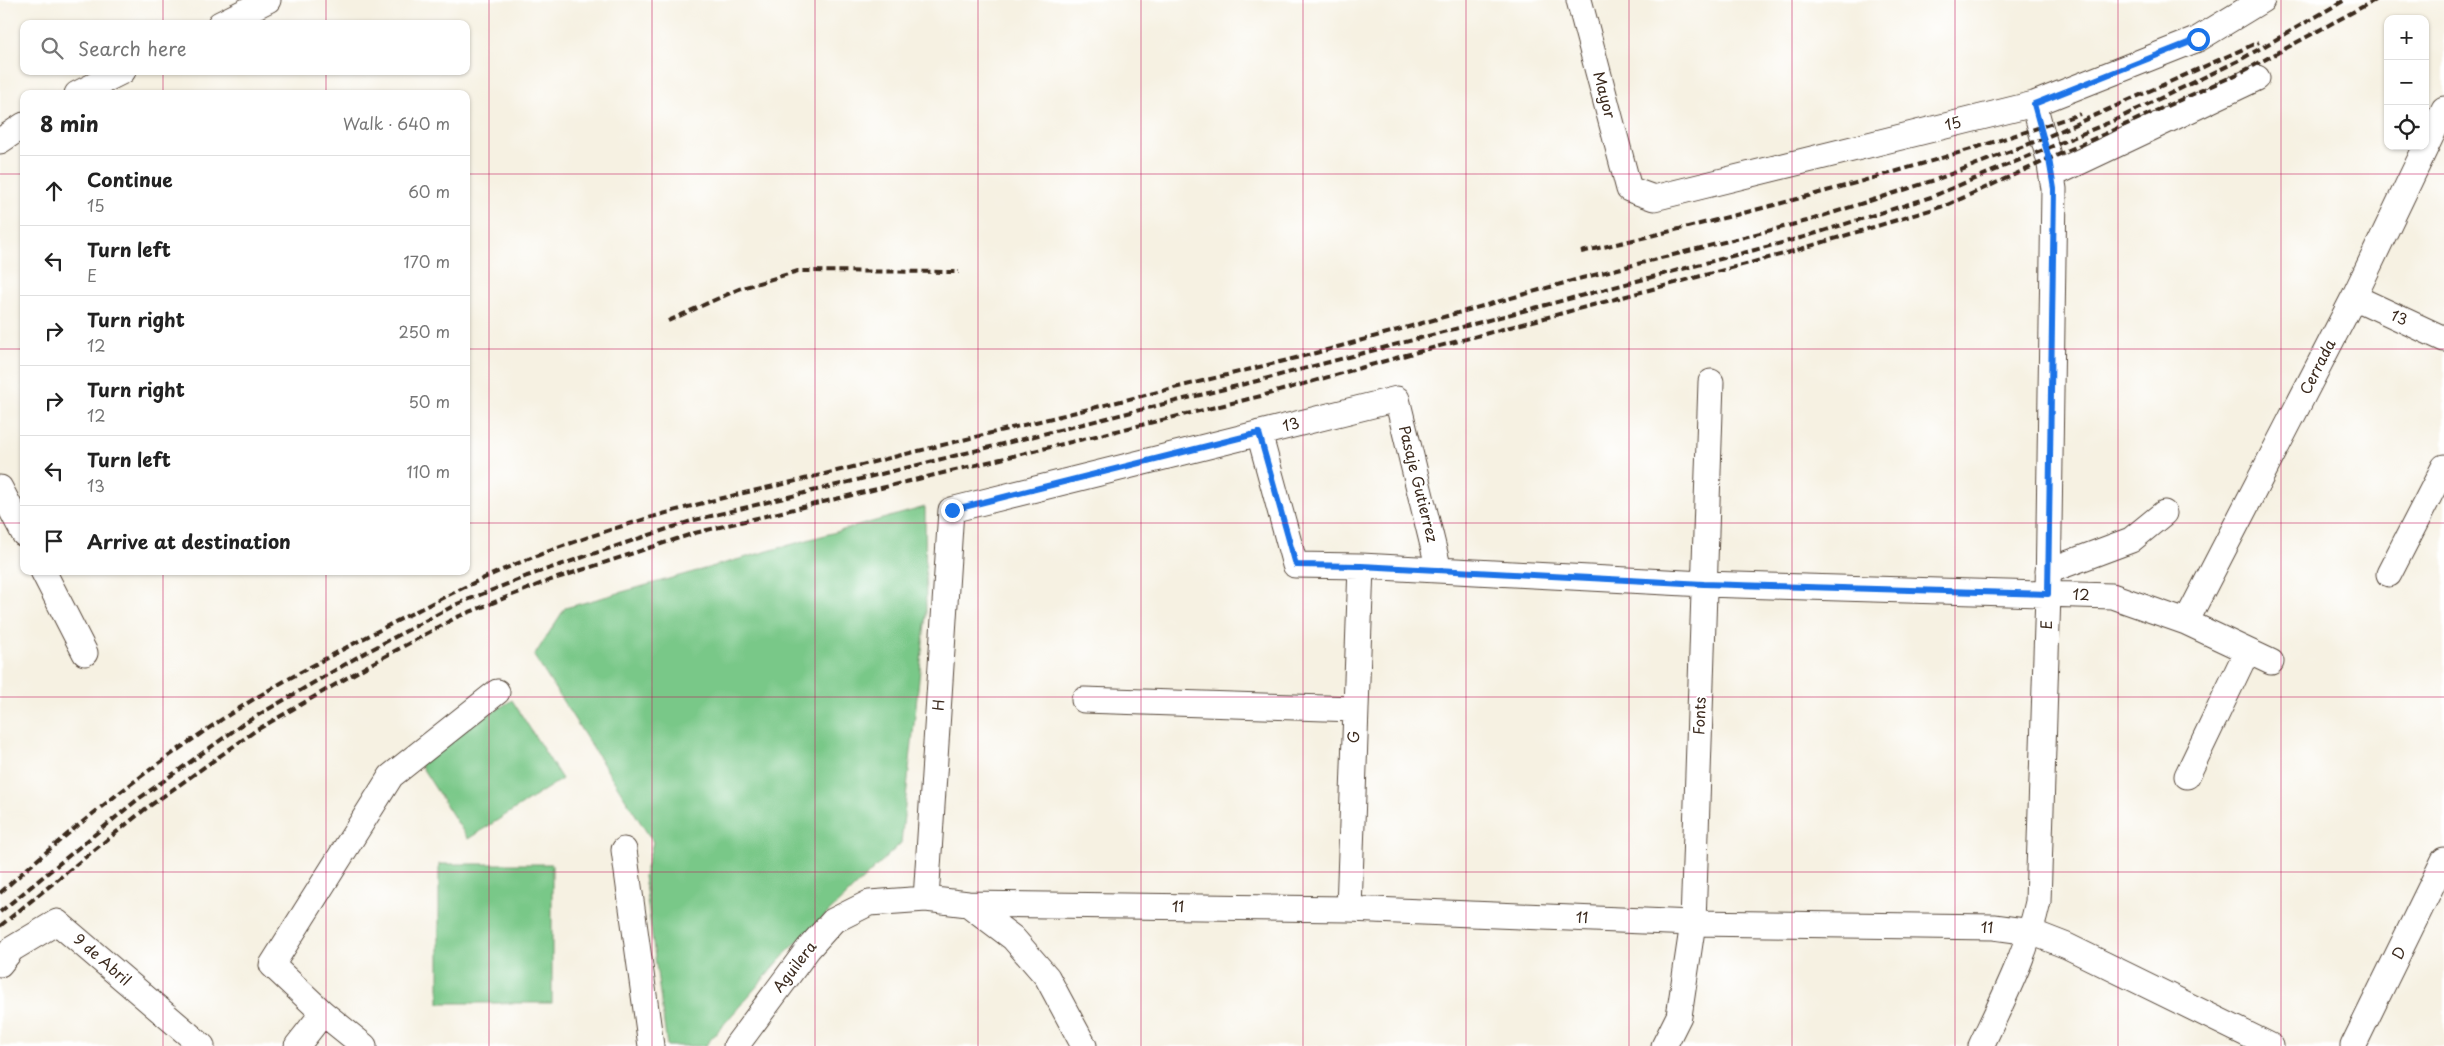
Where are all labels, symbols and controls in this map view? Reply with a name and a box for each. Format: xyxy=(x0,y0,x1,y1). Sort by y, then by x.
map controls xyxy=(2384,15,2429,150)
button: + xyxy=(2384,15,2429,60)
search box xyxy=(20,20,470,75)
route start xyxy=(2187,28,2210,51)
icon: search xyxy=(38,34,66,62)
text: Search here xyxy=(78,34,187,62)
button: − xyxy=(2384,60,2429,105)
street label: Mayor xyxy=(1588,69,1623,121)
button: locate xyxy=(2384,105,2429,150)
text: 8 min xyxy=(40,107,99,139)
street label: 15 xyxy=(1942,109,1963,136)
text: Walk · 640 m xyxy=(343,111,450,135)
text: Continue xyxy=(87,165,173,193)
icon: ahead xyxy=(40,177,68,205)
text: 60 m xyxy=(408,179,450,203)
text: 15 xyxy=(87,193,104,217)
text: Turn left xyxy=(87,235,171,263)
icon: left xyxy=(40,247,68,275)
text: 170 m xyxy=(404,249,450,273)
text: E xyxy=(87,263,97,287)
street label: 13 xyxy=(2387,303,2412,331)
text: Turn right xyxy=(87,305,185,333)
icon: right xyxy=(40,317,68,345)
text: 250 m xyxy=(399,319,450,343)
text: 12 xyxy=(87,333,106,357)
street label: Cerrada xyxy=(2293,334,2341,398)
text: Turn right xyxy=(87,375,185,403)
icon: right xyxy=(40,387,68,415)
text: 50 m xyxy=(409,389,450,413)
text: 12 xyxy=(87,403,106,427)
street label: 13 xyxy=(1280,410,1302,437)
street label: Pasaje Gutierrez xyxy=(1394,423,1445,544)
text: Turn left xyxy=(87,445,171,473)
icon: left xyxy=(40,457,68,485)
text: 110 m xyxy=(407,459,450,483)
text: 13 xyxy=(87,473,105,497)
route end xyxy=(941,499,964,522)
icon: arrive xyxy=(40,527,68,555)
text: Arrive at destination xyxy=(87,527,291,555)
street label: 12 xyxy=(2072,582,2090,605)
street label: E xyxy=(2034,620,2057,630)
street label: Fonts xyxy=(1686,696,1711,736)
street label: H xyxy=(926,698,949,712)
street label: G xyxy=(1341,730,1364,744)
street label: 11 xyxy=(1172,894,1185,917)
street label: 11 xyxy=(1575,905,1589,928)
street label: 11 xyxy=(1980,915,1994,938)
street label: 9 de Abril xyxy=(69,927,137,990)
street label: Aguilera xyxy=(766,935,822,997)
street label: D xyxy=(2385,942,2411,963)

